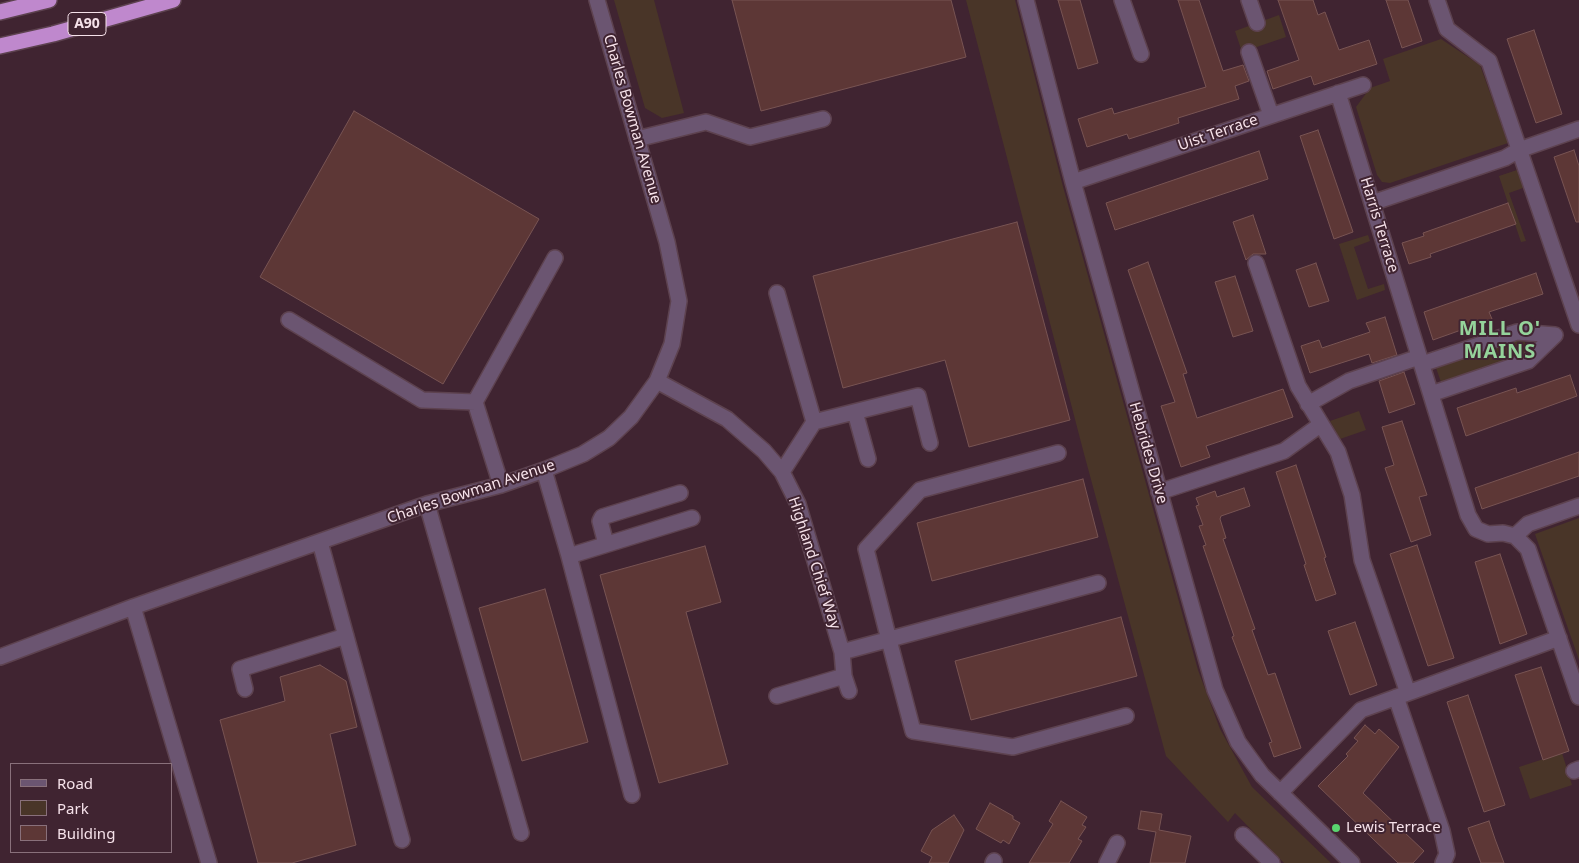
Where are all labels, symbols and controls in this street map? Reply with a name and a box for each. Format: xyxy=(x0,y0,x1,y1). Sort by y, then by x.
road number: A90 xyxy=(68,12,106,36)
street label: Charles Bowman Avenue xyxy=(599,32,665,206)
street label: Uist Terrace xyxy=(1176,111,1260,155)
street label: Harris Terrace xyxy=(1356,175,1402,275)
district label: MILL O' MAINS xyxy=(1458,317,1542,364)
street label: Hebrides Drive xyxy=(1125,400,1171,506)
street label: Charles Bowman Avenue xyxy=(385,456,557,528)
street label: Highland Chief Way xyxy=(784,495,844,631)
legend xyxy=(10,763,172,853)
text: Road xyxy=(57,773,93,793)
text: Park xyxy=(57,798,89,818)
place label: Lewis Terrace xyxy=(1346,819,1441,837)
marker: Lewis Terrace xyxy=(1330,822,1342,834)
text: Building xyxy=(57,823,115,843)

